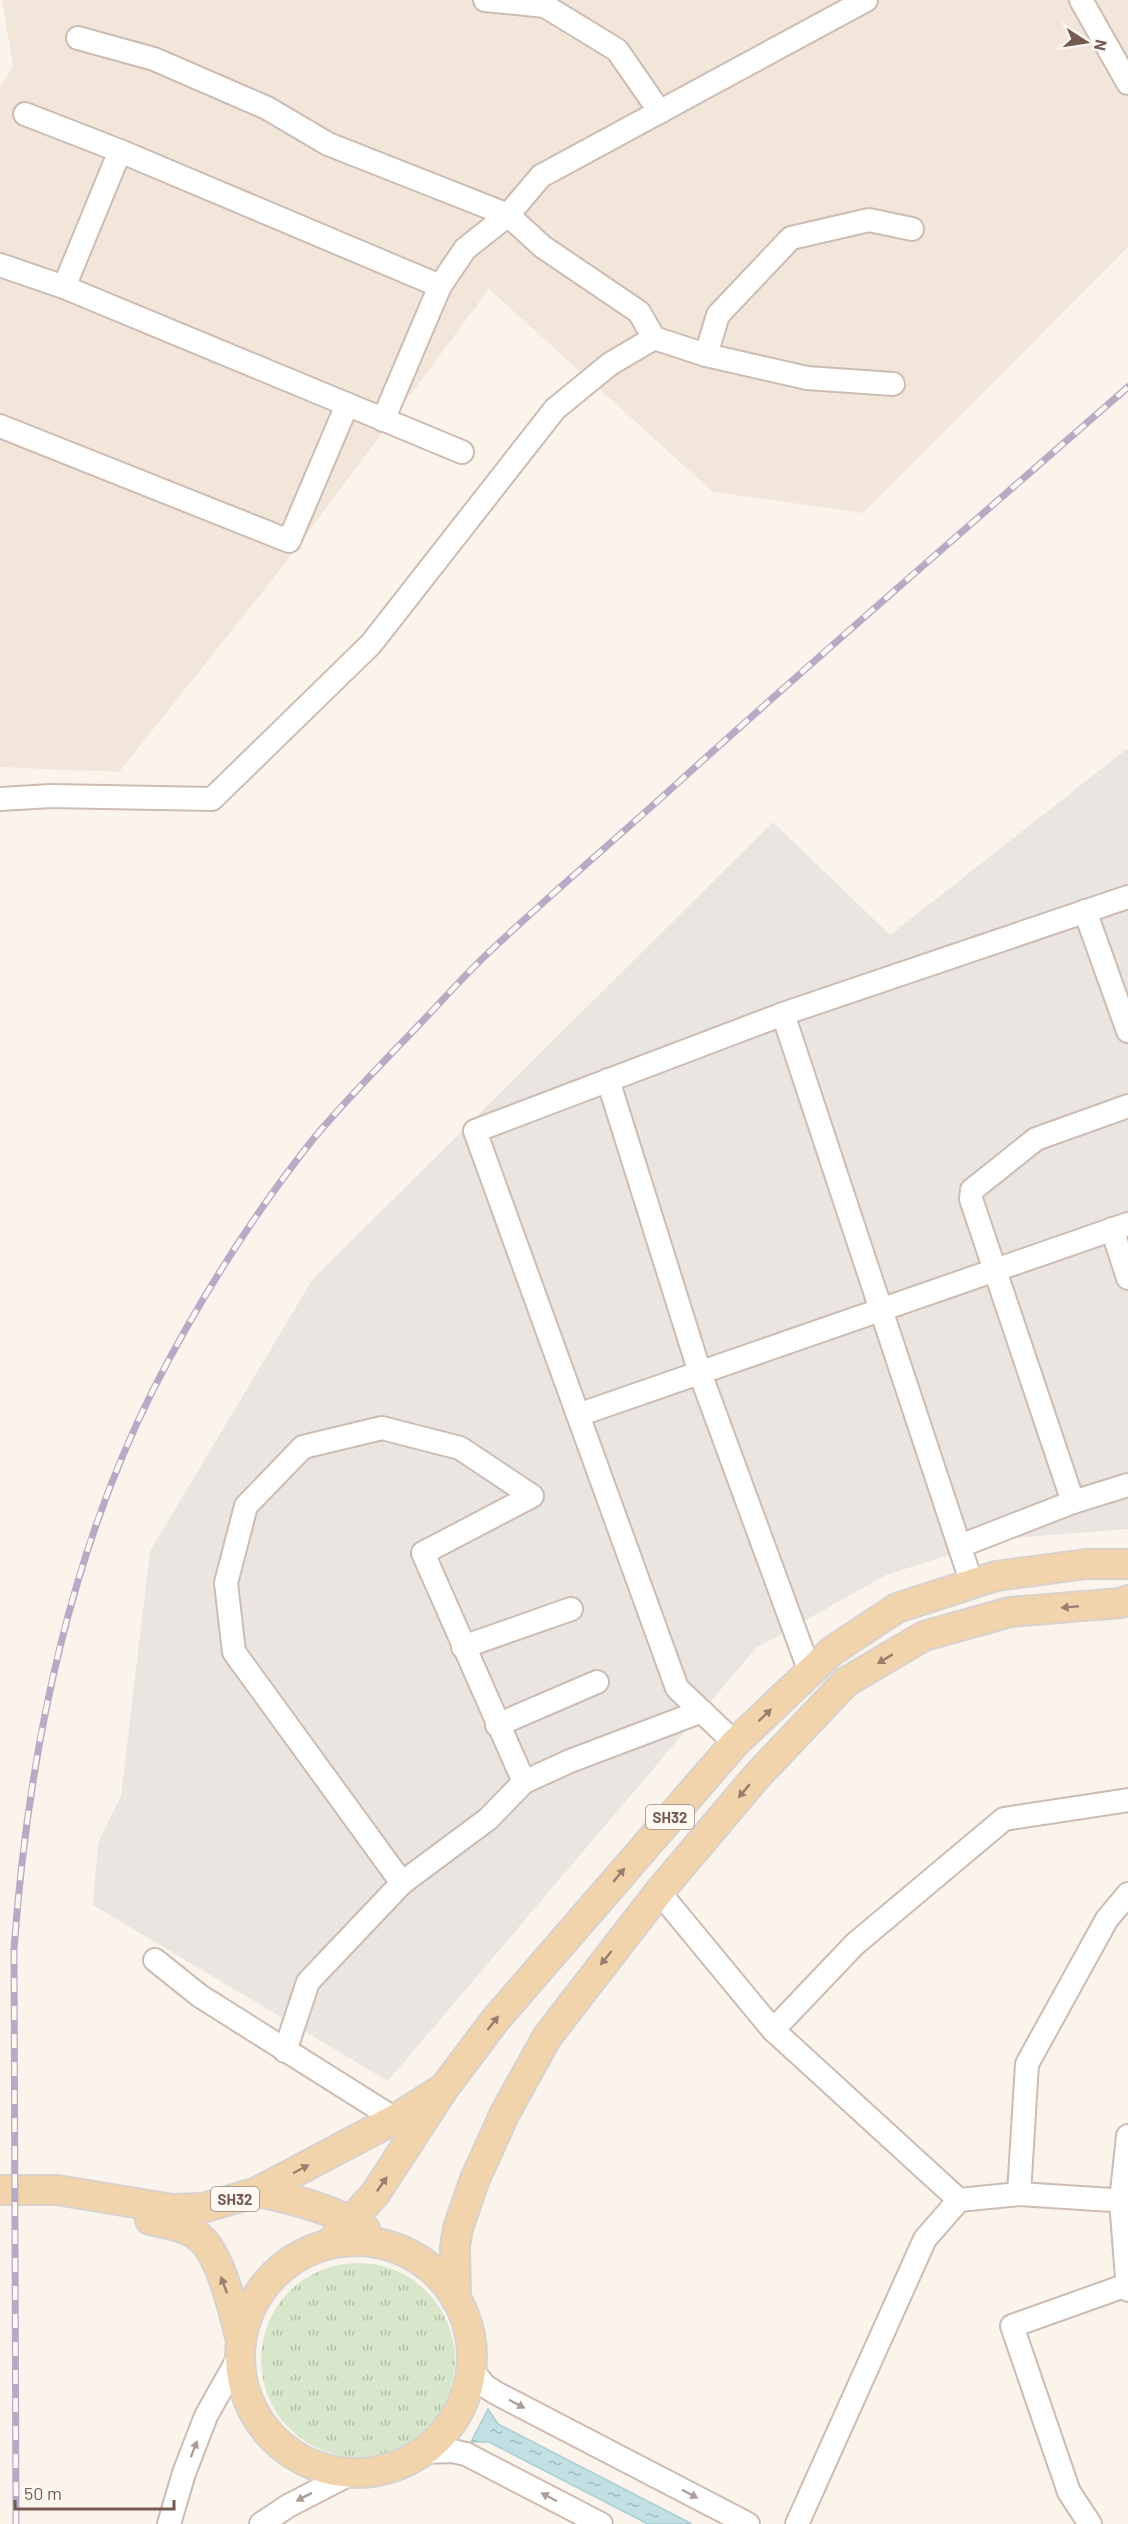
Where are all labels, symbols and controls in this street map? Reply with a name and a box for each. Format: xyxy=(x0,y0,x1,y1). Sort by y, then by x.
north arrow xyxy=(1056,12,1116,72)
text: N xyxy=(1091,38,1112,52)
one-way arrow xyxy=(1061,1602,1080,1612)
one-way arrow xyxy=(877,1654,893,1665)
one-way arrow xyxy=(757,1708,772,1722)
one-way arrow xyxy=(738,1783,751,1798)
road number: SH32 xyxy=(646,1805,694,1829)
one-way arrow xyxy=(612,1868,625,1883)
one-way arrow xyxy=(600,1950,612,1965)
one-way arrow xyxy=(486,2015,499,2031)
one-way arrow xyxy=(292,2164,309,2174)
one-way arrow xyxy=(376,2176,388,2192)
road number: SH32 xyxy=(211,2187,259,2211)
one-way arrow xyxy=(218,2276,228,2294)
one-way arrow xyxy=(509,2399,526,2409)
one-way arrow xyxy=(189,2439,199,2457)
scale bar xyxy=(15,2473,174,2511)
text: 50 m xyxy=(24,2482,62,2504)
one-way arrow xyxy=(682,2489,699,2499)
one-way arrow xyxy=(295,2492,312,2502)
one-way arrow xyxy=(540,2492,557,2502)

